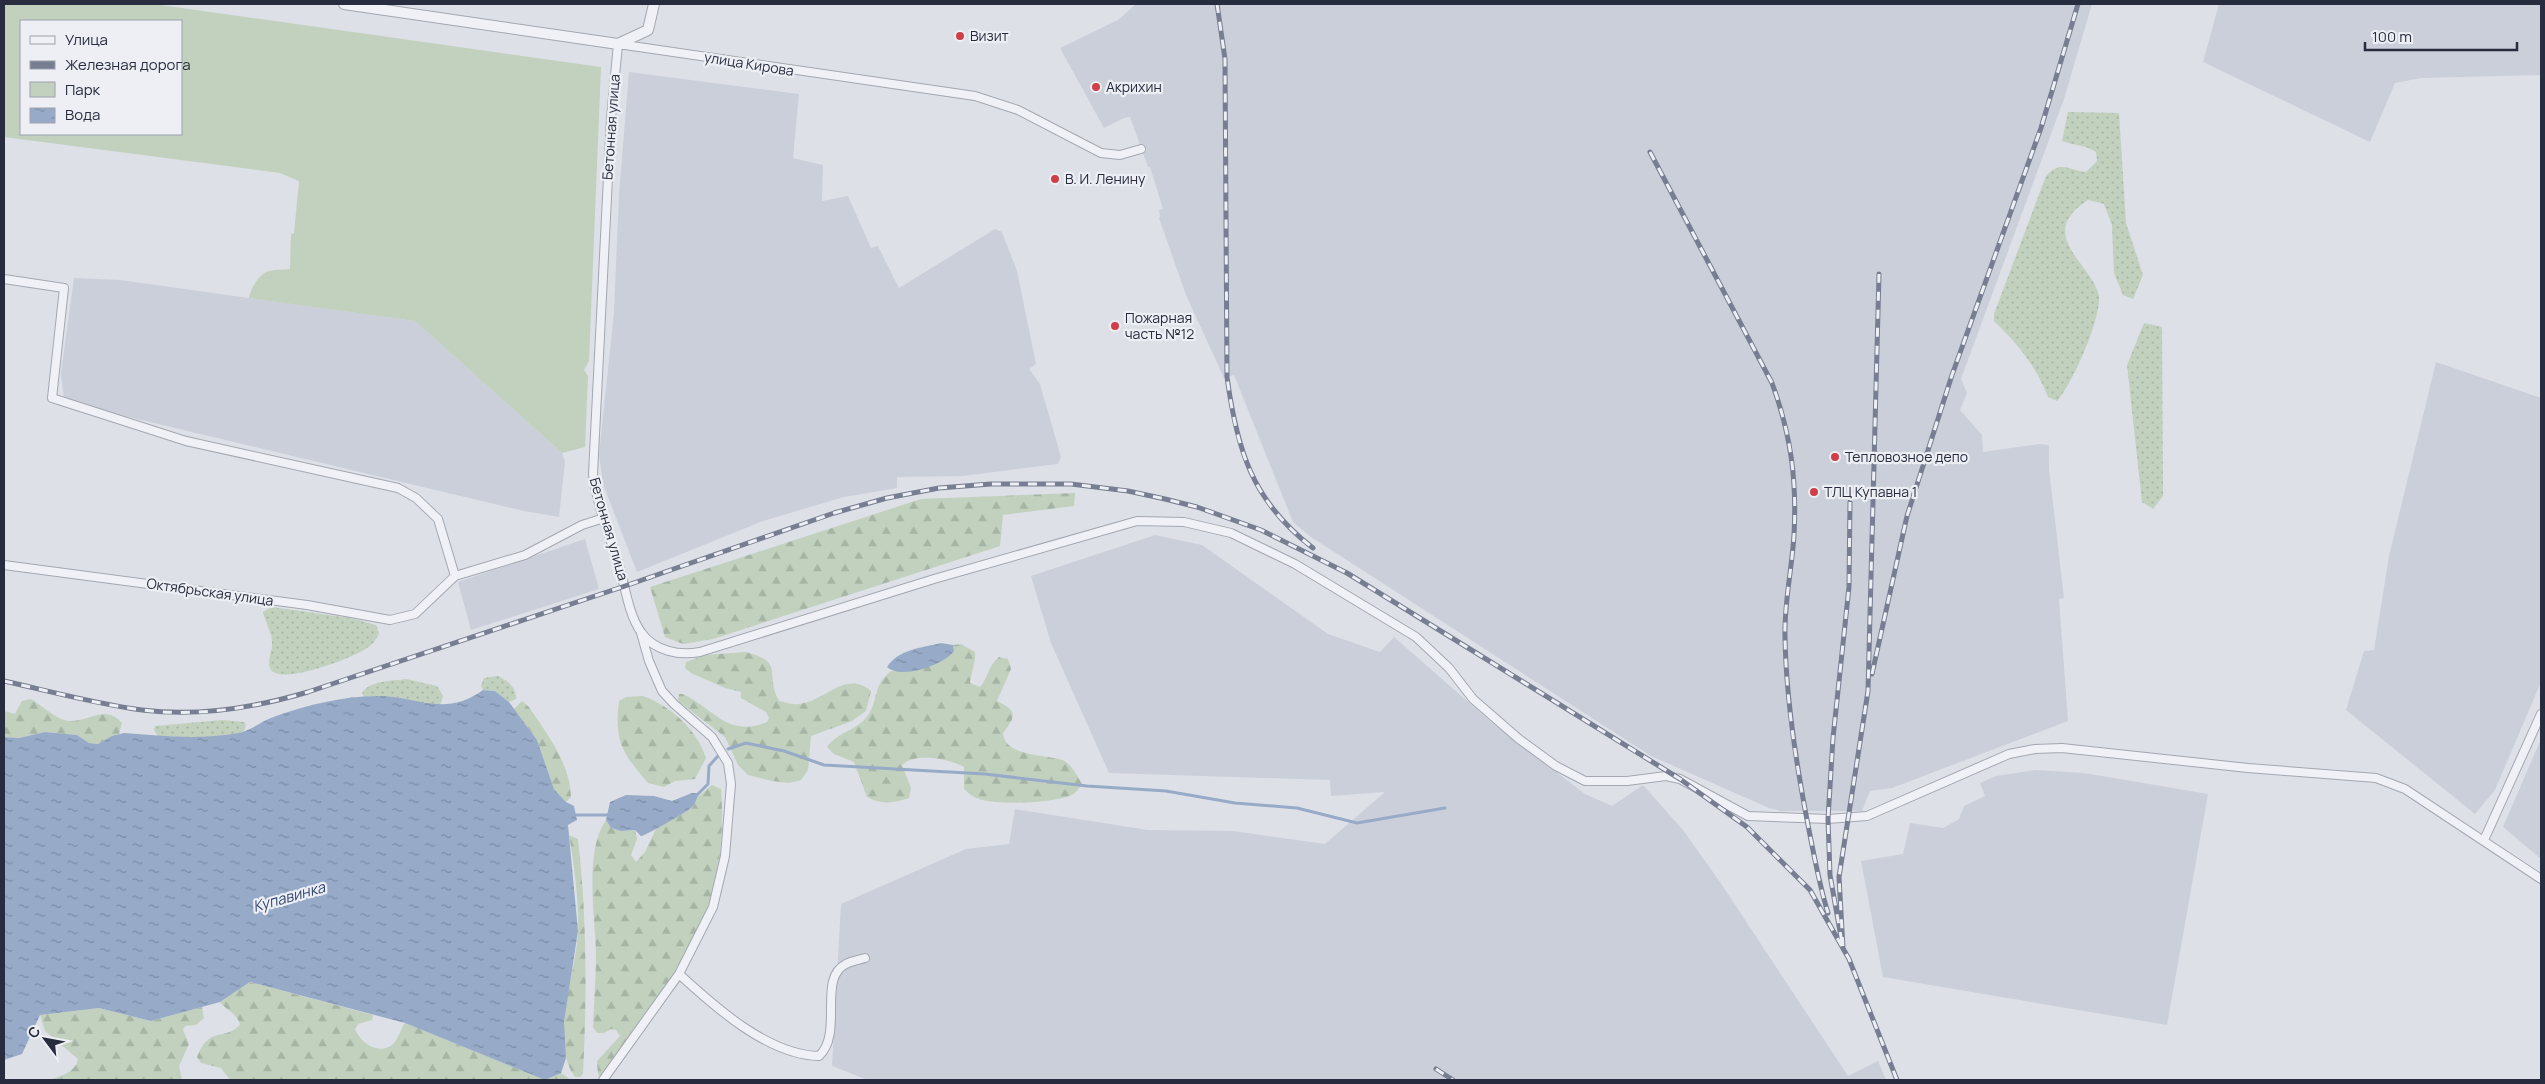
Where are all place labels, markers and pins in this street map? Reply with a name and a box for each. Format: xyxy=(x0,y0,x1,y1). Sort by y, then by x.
place label: Визит xyxy=(970,26,1009,45)
marker: Визит xyxy=(954,30,966,42)
place label: Акрихин xyxy=(1106,77,1162,96)
marker: Акрихин xyxy=(1090,81,1102,93)
place label: В. И. Ленину xyxy=(1065,169,1146,188)
marker: В. И. Ленину xyxy=(1049,173,1061,185)
place label: Пожарная часть №12 xyxy=(1125,308,1194,343)
marker: Пожарная часть №12 xyxy=(1109,320,1121,332)
place label: Тепловозное депо xyxy=(1845,447,1968,466)
marker: Тепловозное депо xyxy=(1829,451,1841,463)
place label: ТЛЦ Купавна 1 xyxy=(1824,482,1917,501)
marker: ТЛЦ Купавна 1 xyxy=(1808,486,1820,498)

